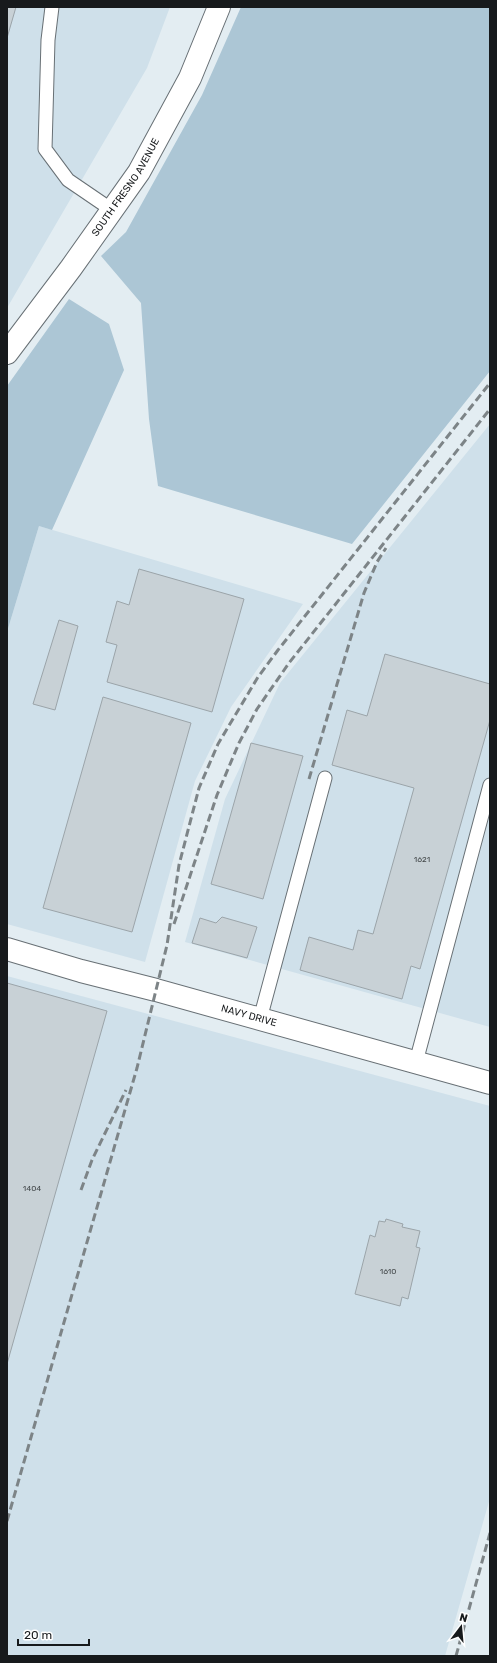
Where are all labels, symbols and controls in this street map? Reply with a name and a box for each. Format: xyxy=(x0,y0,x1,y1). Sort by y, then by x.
street label: SOUTH FRESNO AVENUE xyxy=(89,136,162,239)
house number: 1621 xyxy=(414,855,430,864)
street label: NAVY DRIVE xyxy=(220,1002,278,1029)
house number: 1404 xyxy=(23,1184,41,1193)
house number: 1610 xyxy=(380,1267,396,1276)
north arrow xyxy=(441,1607,481,1647)
text: N xyxy=(458,1611,469,1625)
scale bar xyxy=(18,1621,89,1647)
text: 20 m xyxy=(24,1628,52,1642)

